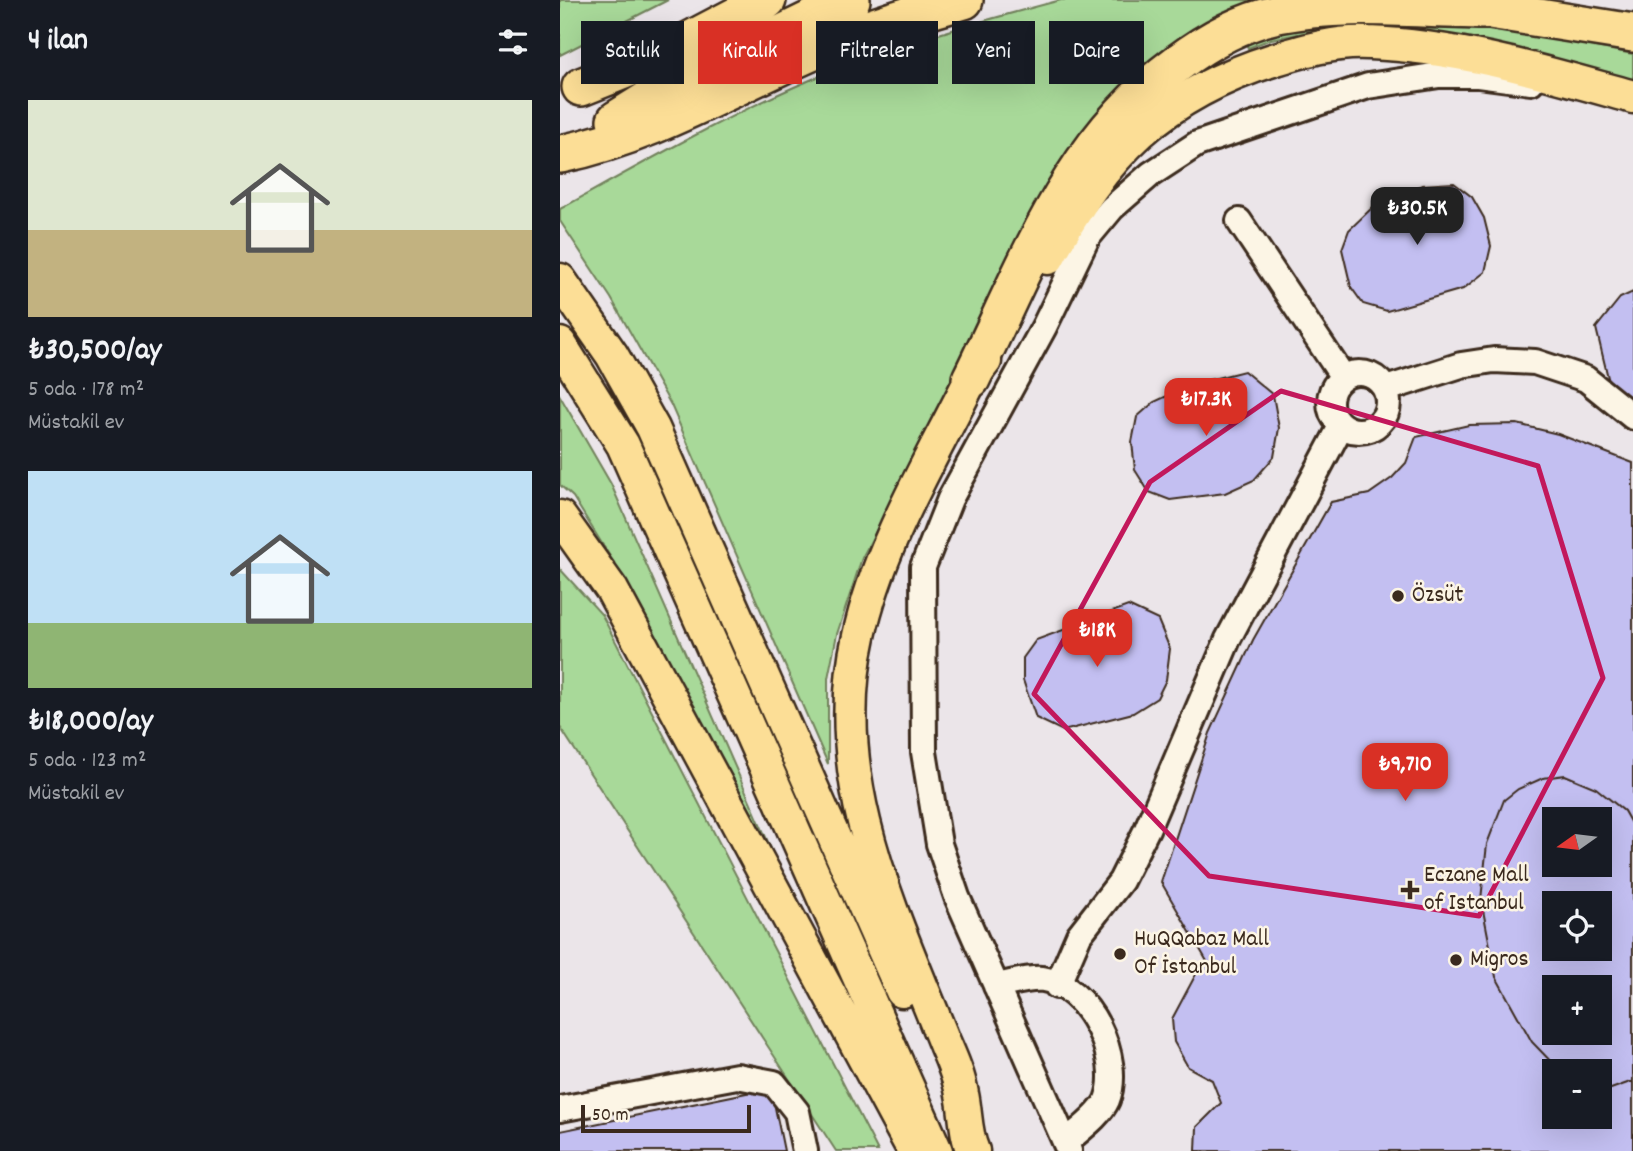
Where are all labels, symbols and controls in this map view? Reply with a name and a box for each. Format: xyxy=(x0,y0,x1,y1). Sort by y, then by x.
text: 4 ilan xyxy=(28,21,88,64)
chip: Satılık xyxy=(581,21,684,84)
chip: Kiralık xyxy=(698,21,802,84)
chip: Filtreler xyxy=(816,21,938,84)
chip: Yeni xyxy=(952,21,1035,84)
chip: Daire xyxy=(1049,21,1144,84)
icon: filters xyxy=(494,23,532,61)
icon: home xyxy=(217,145,343,271)
pin: ₺30.5K xyxy=(1360,188,1474,247)
text: ₺30.5K xyxy=(1387,193,1447,226)
text: ₺30,500/ay xyxy=(28,331,161,374)
text: 5 oda · 178 m² xyxy=(28,374,144,407)
pin: ₺17.3K xyxy=(1149,378,1263,438)
text: ₺17.3K xyxy=(1180,384,1232,417)
text: Müstakil ev xyxy=(28,407,124,440)
icon: home xyxy=(217,516,343,642)
place label: Özsüt xyxy=(1412,579,1464,613)
marker: Özsüt xyxy=(1390,588,1406,604)
pin: ₺18K xyxy=(1056,610,1138,669)
text: ₺18K xyxy=(1078,615,1116,648)
text: ₺18,000/ay xyxy=(28,702,153,745)
pin: ₺9,710 xyxy=(1348,744,1462,803)
text: 5 oda · 123 m² xyxy=(28,745,146,778)
text: ₺9,710 xyxy=(1378,749,1432,782)
text: Müstakil ev xyxy=(28,778,124,811)
north arrow xyxy=(1542,807,1612,877)
map controls xyxy=(1542,807,1612,1129)
place label: Eczane Mall of Istanbul xyxy=(1424,859,1529,921)
marker: Eczane Mall of Istanbul xyxy=(1402,882,1418,898)
button: locate xyxy=(1542,891,1612,961)
place label: HuQQabaz Mall Of İstanbul xyxy=(1134,923,1269,985)
place label: Migros xyxy=(1470,943,1529,977)
marker: HuQQabaz Mall Of İstanbul xyxy=(1112,946,1128,962)
marker: Migros xyxy=(1448,952,1464,968)
button: + xyxy=(1542,975,1612,1045)
button: − xyxy=(1542,1059,1612,1129)
scale bar xyxy=(581,1102,751,1134)
text: 50 m xyxy=(592,1103,629,1130)

